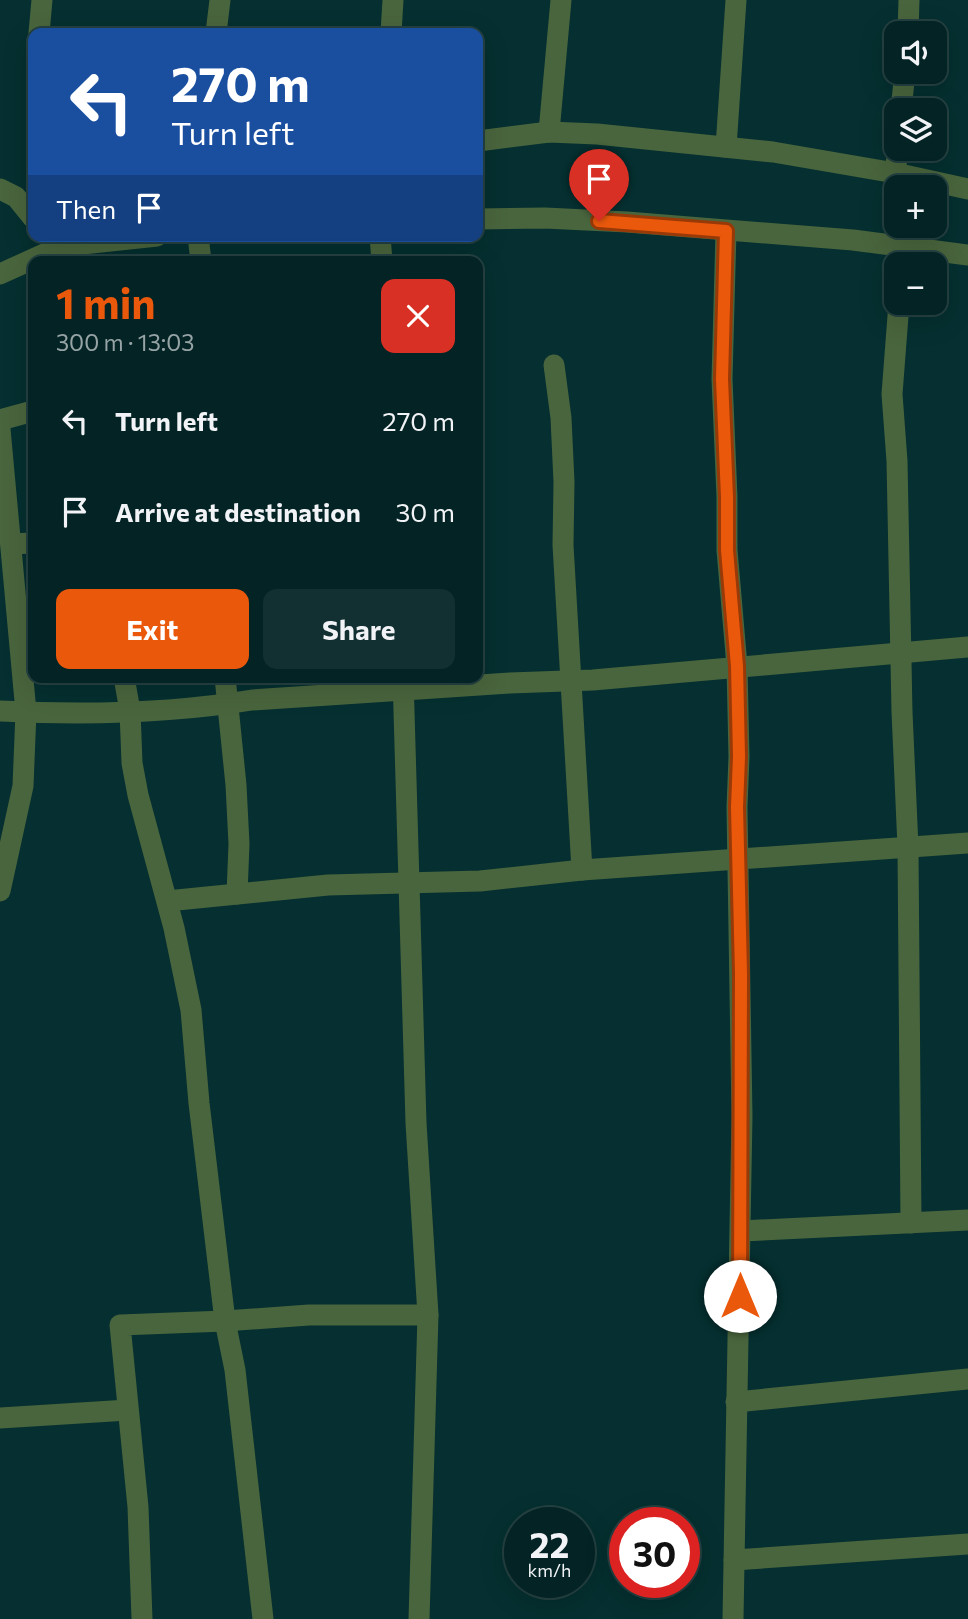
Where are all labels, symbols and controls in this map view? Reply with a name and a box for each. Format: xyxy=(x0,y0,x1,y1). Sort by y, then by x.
map controls xyxy=(884,21,947,315)
button: sound xyxy=(884,21,947,84)
text: 270 m xyxy=(171,52,310,112)
icon: left xyxy=(56,56,147,147)
button: layers xyxy=(884,98,947,161)
text: Turn left xyxy=(171,112,295,152)
pin xyxy=(569,149,629,221)
icon: arrive xyxy=(580,160,618,198)
button: + xyxy=(884,175,947,238)
icon: arrive xyxy=(130,189,168,227)
text: Then xyxy=(56,193,116,224)
button: − xyxy=(884,252,947,315)
text: 1 min xyxy=(56,276,156,328)
button: close xyxy=(381,279,455,353)
text: 300 m · 13:03 xyxy=(56,328,194,356)
icon: left xyxy=(56,402,94,440)
text: Turn left xyxy=(115,405,218,436)
text: 270 m xyxy=(382,405,455,436)
icon: arrive xyxy=(56,493,94,531)
text: Arrive at destination xyxy=(115,496,361,527)
text: 30 m xyxy=(396,496,455,527)
button: Exit xyxy=(56,589,249,669)
button: Share xyxy=(263,589,455,669)
position arrow xyxy=(703,1259,777,1333)
speed limit sign: 30 xyxy=(609,1507,700,1598)
text: 22 xyxy=(530,1522,569,1565)
text: km/h xyxy=(528,1559,571,1581)

